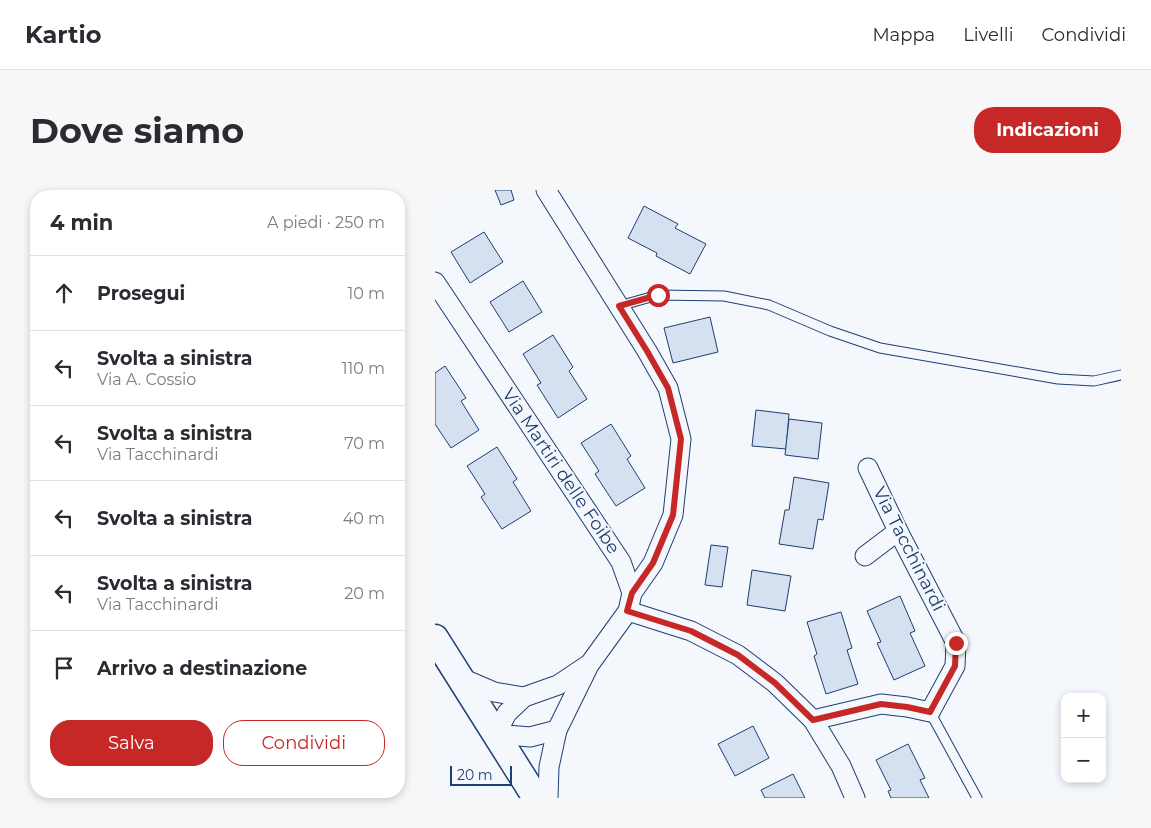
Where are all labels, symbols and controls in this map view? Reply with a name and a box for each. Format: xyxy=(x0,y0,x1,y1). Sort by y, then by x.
text: Kartio xyxy=(25,20,101,49)
text: Mappa xyxy=(872,24,935,46)
text: Livelli xyxy=(963,24,1014,46)
text: Condividi xyxy=(1042,24,1126,46)
button: Indicazioni xyxy=(974,107,1121,153)
text: Dove siamo xyxy=(30,109,244,152)
text: 4 min xyxy=(50,210,113,235)
text: A piedi · 250 m xyxy=(267,213,385,232)
icon: ahead xyxy=(50,279,78,307)
text: Prosegui xyxy=(97,282,185,305)
text: 10 m xyxy=(347,284,385,303)
route start xyxy=(647,284,670,307)
text: Svolta a sinistra xyxy=(97,347,252,370)
icon: left xyxy=(50,354,78,382)
text: 110 m xyxy=(342,359,385,378)
text: Via A. Cossio xyxy=(97,370,196,389)
street label: Via Martiri delle Foibe xyxy=(497,384,625,558)
text: Svolta a sinistra xyxy=(97,422,252,445)
icon: left xyxy=(50,429,78,457)
text: 70 m xyxy=(344,434,385,453)
text: Via Tacchinardi xyxy=(97,445,218,464)
street label: Via Tacchinardi xyxy=(868,483,950,615)
icon: left xyxy=(50,504,78,532)
text: Svolta a sinistra xyxy=(97,507,252,530)
text: 40 m xyxy=(343,509,385,528)
text: Svolta a sinistra xyxy=(97,572,252,595)
icon: left xyxy=(50,579,78,607)
text: 20 m xyxy=(344,584,385,603)
text: Via Tacchinardi xyxy=(97,595,218,614)
route end xyxy=(945,632,968,655)
icon: arrive xyxy=(50,654,78,682)
text: Arrivo a destinazione xyxy=(97,657,307,680)
map controls xyxy=(1061,693,1106,783)
button: + xyxy=(1061,693,1106,738)
button: Salva xyxy=(50,720,213,766)
button: Condividi xyxy=(223,720,385,766)
button: − xyxy=(1061,738,1106,783)
scale bar xyxy=(450,763,513,786)
text: 20 m xyxy=(457,766,493,784)

